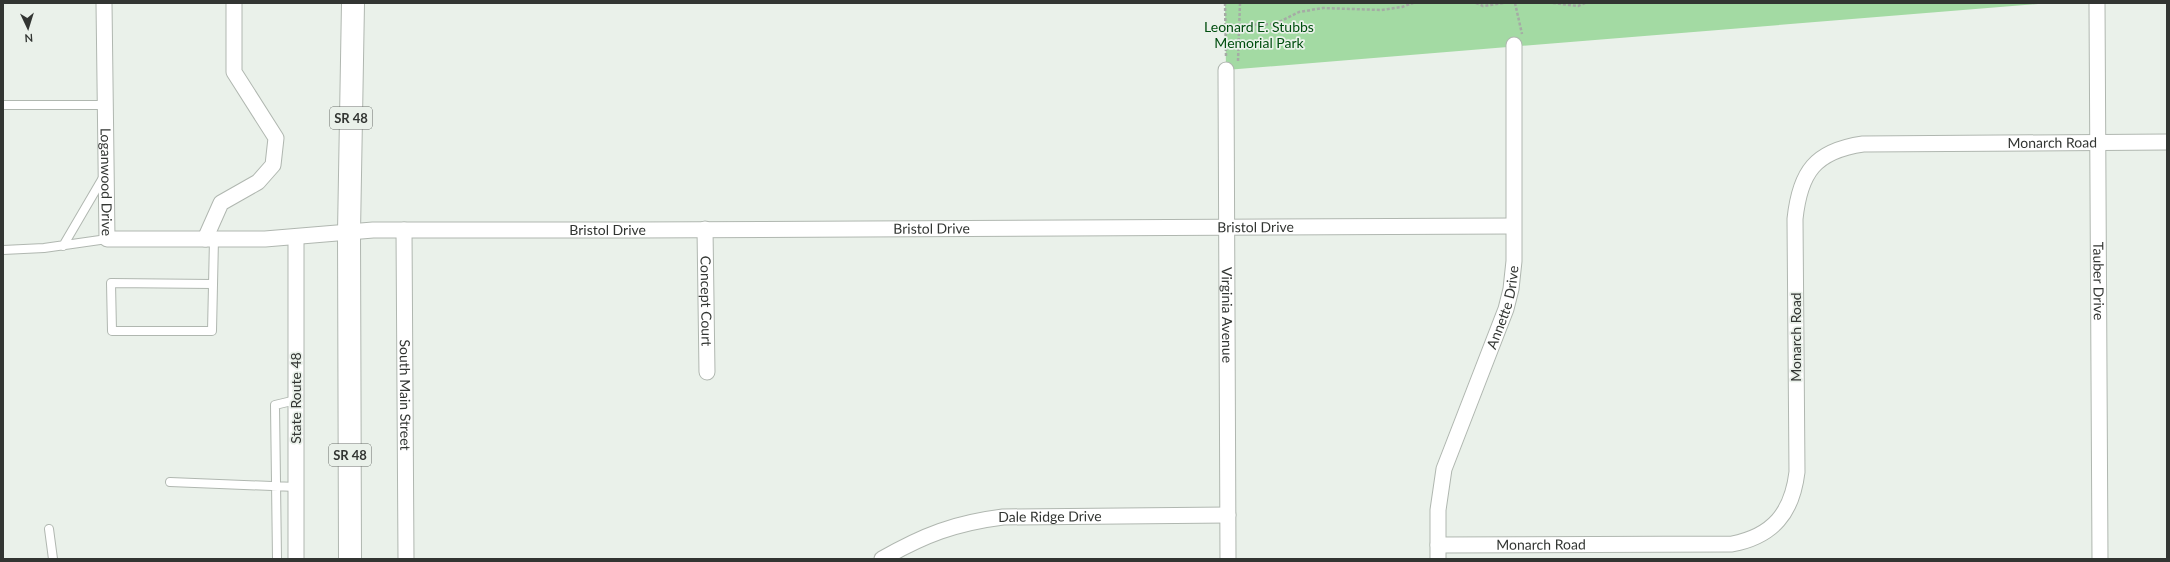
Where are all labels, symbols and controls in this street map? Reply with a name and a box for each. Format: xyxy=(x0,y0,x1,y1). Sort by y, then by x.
north arrow xyxy=(8,8,48,48)
park label: Leonard E. Stubbs Memorial Park xyxy=(1204,18,1314,51)
text: N xyxy=(24,32,33,45)
road number: SR 48 xyxy=(330,107,372,129)
street label: Loganwood Drive xyxy=(98,128,116,236)
street label: Monarch Road xyxy=(2007,133,2097,151)
street label: Bristol Drive xyxy=(1217,218,1294,235)
street label: Bristol Drive xyxy=(893,219,970,237)
street label: Bristol Drive xyxy=(569,221,646,238)
street label: Tauber Drive xyxy=(2090,242,2108,320)
street label: Concept Court xyxy=(697,256,716,346)
street label: Annette Drive xyxy=(1482,265,1521,351)
street label: Virginia Avenue xyxy=(1219,267,1236,363)
street label: Monarch Road xyxy=(1787,292,1804,382)
street label: South Main Street xyxy=(397,339,414,451)
street label: State Route 48 xyxy=(287,352,304,444)
road number: SR 48 xyxy=(329,444,371,466)
street label: Dale Ridge Drive xyxy=(998,507,1102,525)
street label: Monarch Road xyxy=(1496,535,1586,553)

